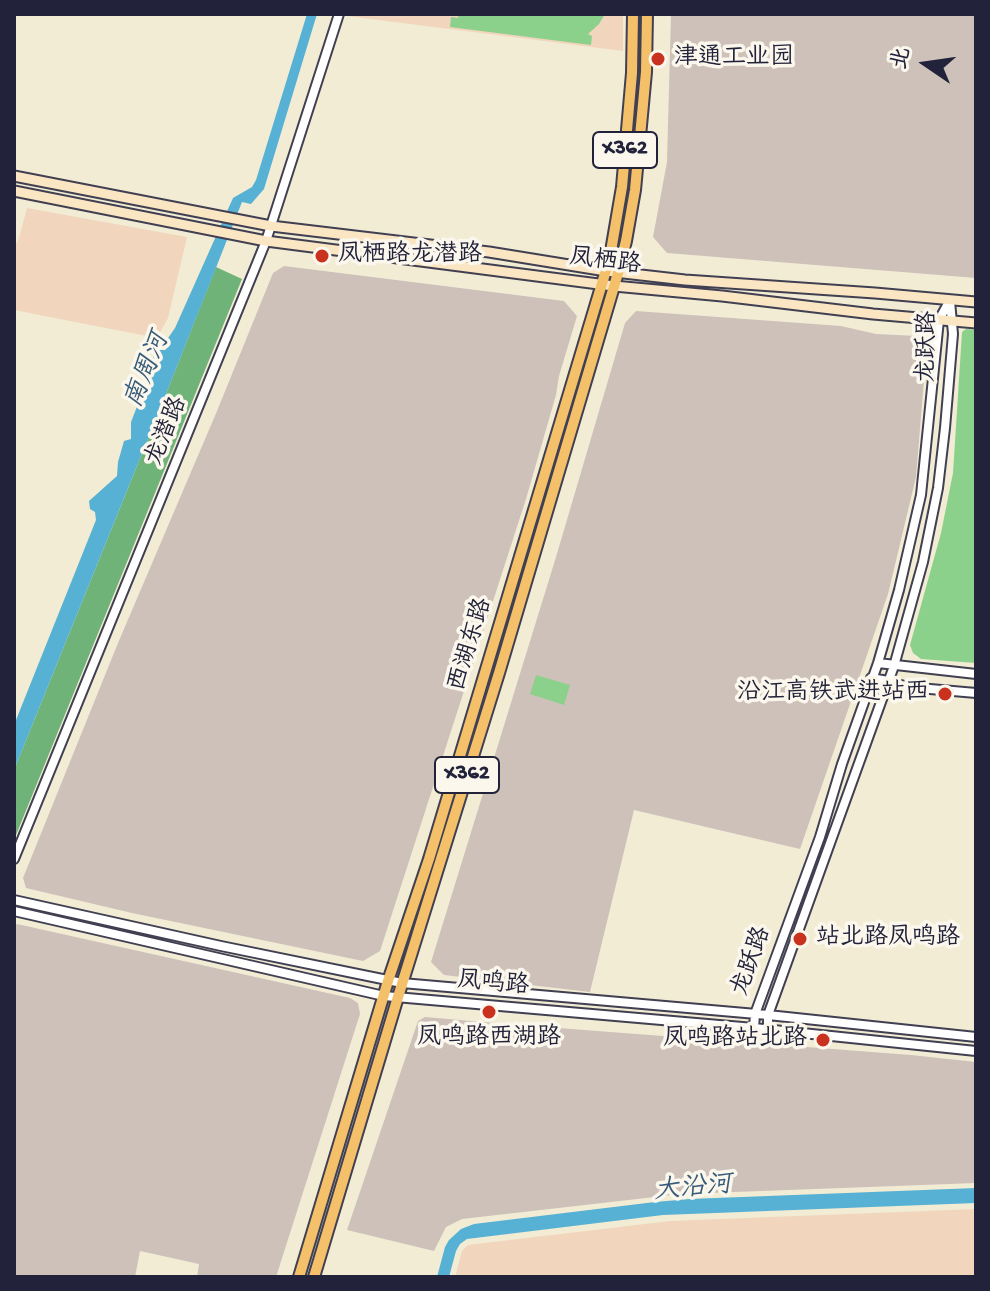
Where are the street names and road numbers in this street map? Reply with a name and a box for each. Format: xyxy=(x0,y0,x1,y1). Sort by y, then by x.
road number: X362 xyxy=(593,132,657,168)
street label: 凤栖路 xyxy=(568,244,642,282)
street label: 龙跃路 xyxy=(914,311,944,383)
street label: 龙潜路 xyxy=(141,393,195,471)
street label: 西湖东路 xyxy=(444,595,500,695)
road number: X362 xyxy=(435,757,499,793)
street label: 龙跃路 xyxy=(727,923,779,1001)
street label: 凤鸣路 xyxy=(456,968,530,1002)

